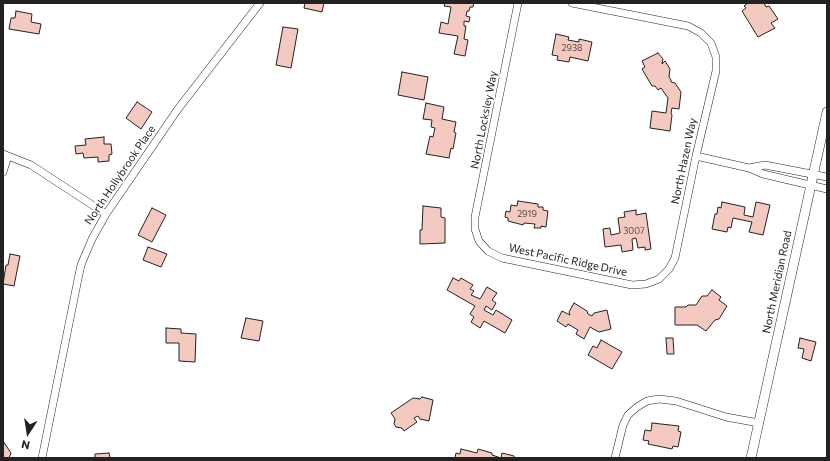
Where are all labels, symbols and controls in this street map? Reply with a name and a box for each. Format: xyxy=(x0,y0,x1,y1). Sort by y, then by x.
house number: 2938 xyxy=(561,43,583,53)
street label: North Locksley Way xyxy=(468,70,500,170)
street label: North Hazen Way xyxy=(668,117,700,205)
street label: North Hollybrook Place xyxy=(82,123,158,227)
house number: 2919 xyxy=(517,209,537,219)
house number: 3007 xyxy=(623,226,645,236)
street label: North Meridian Road xyxy=(760,229,794,335)
street label: West Pacific Ridge Drive xyxy=(508,241,628,279)
north arrow xyxy=(8,413,48,453)
text: N xyxy=(20,438,31,452)

